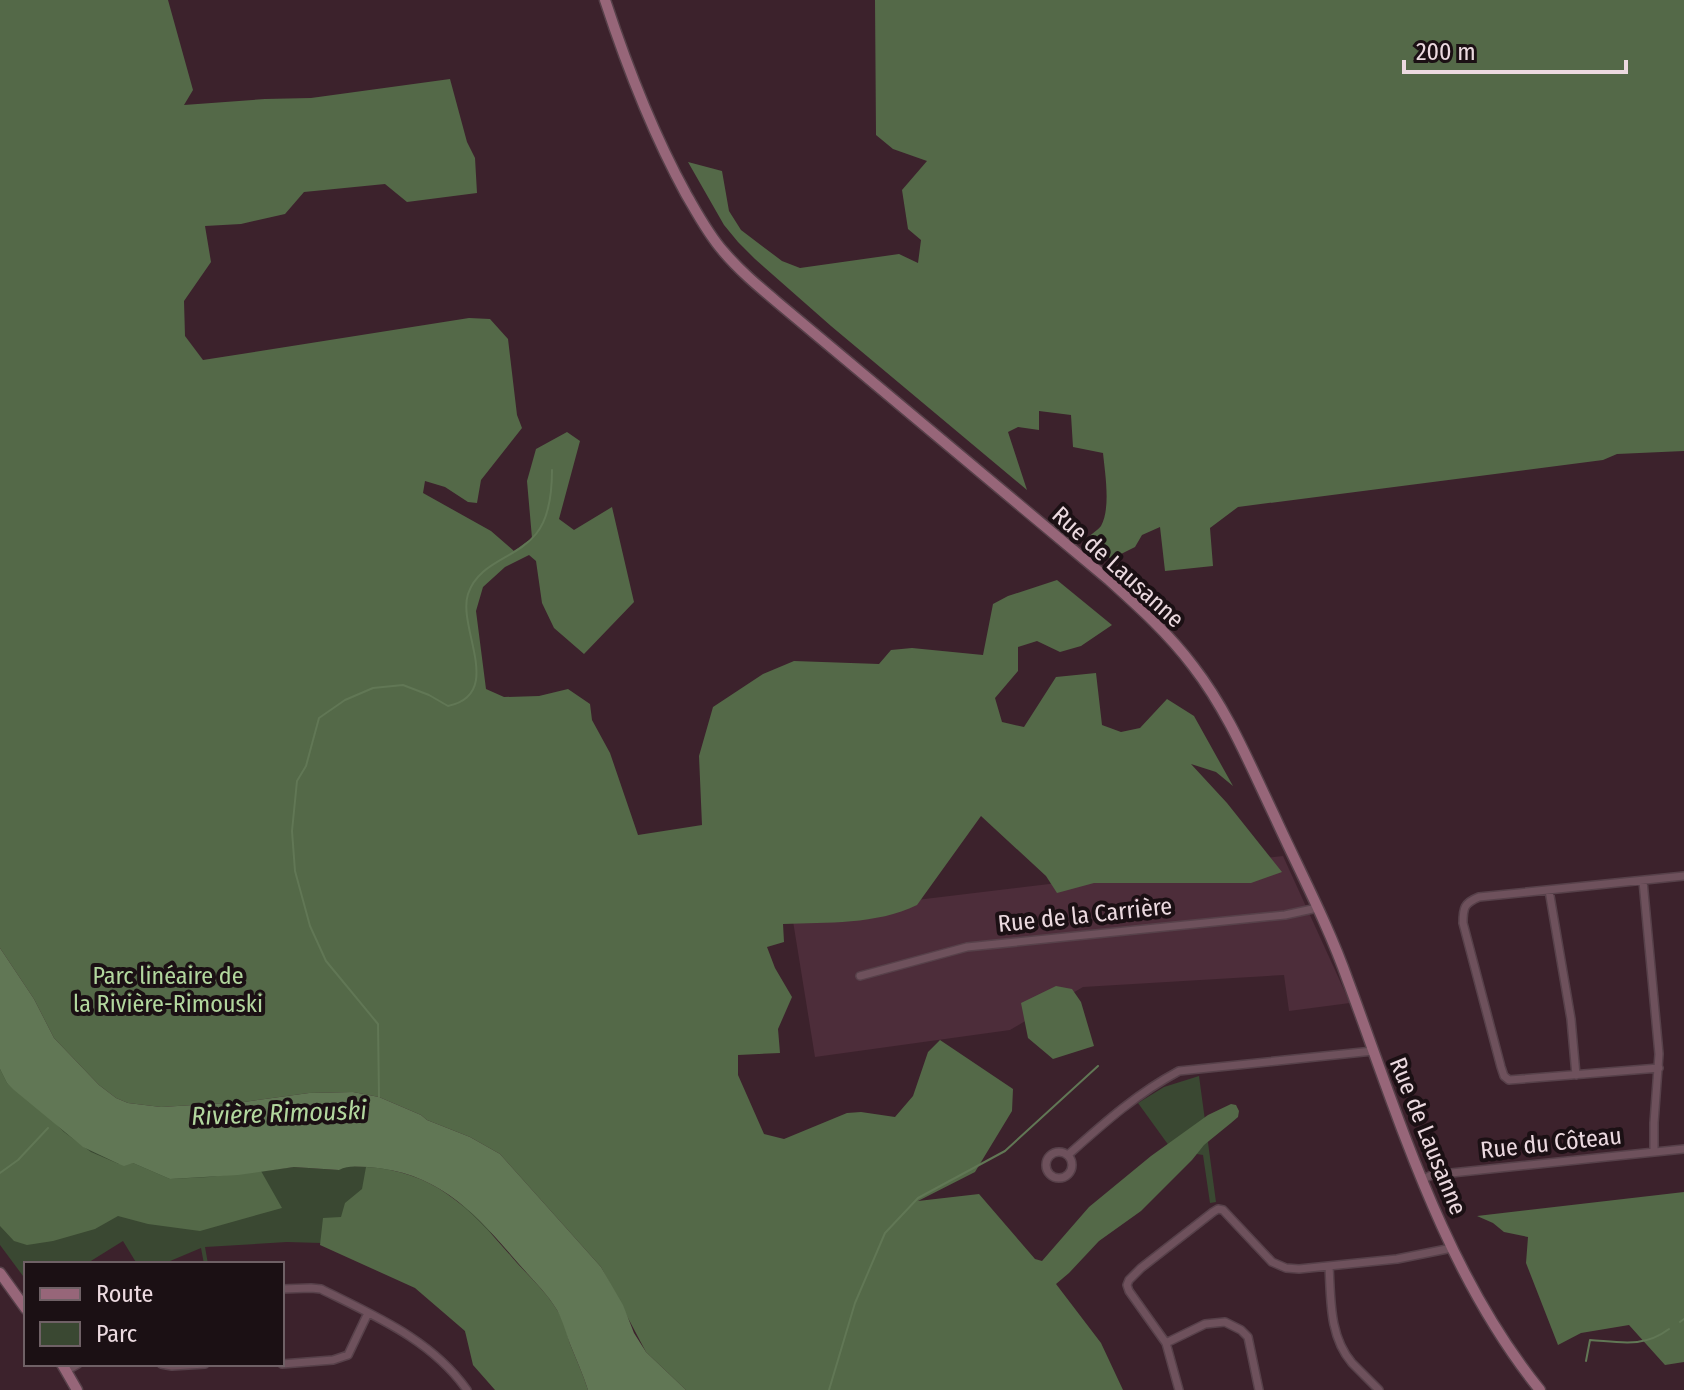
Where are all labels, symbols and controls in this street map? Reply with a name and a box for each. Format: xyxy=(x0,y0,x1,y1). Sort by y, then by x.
scale bar xyxy=(1404,24,1626,74)
text: 200 m xyxy=(1416,38,1476,66)
street label: Rue de Lausanne xyxy=(1046,501,1190,633)
street label: Rue de la Carrière xyxy=(996,892,1174,938)
park label: Parc linéaire de la Rivière-Rimouski xyxy=(73,962,263,1018)
street label: Rue de Lausanne xyxy=(1384,1053,1472,1219)
water label: Rivière Rimouski xyxy=(191,1095,368,1132)
street label: Rue du Côteau xyxy=(1479,1122,1623,1164)
legend xyxy=(24,1262,284,1366)
text: Route xyxy=(96,1280,153,1308)
text: Parc xyxy=(96,1320,137,1348)

